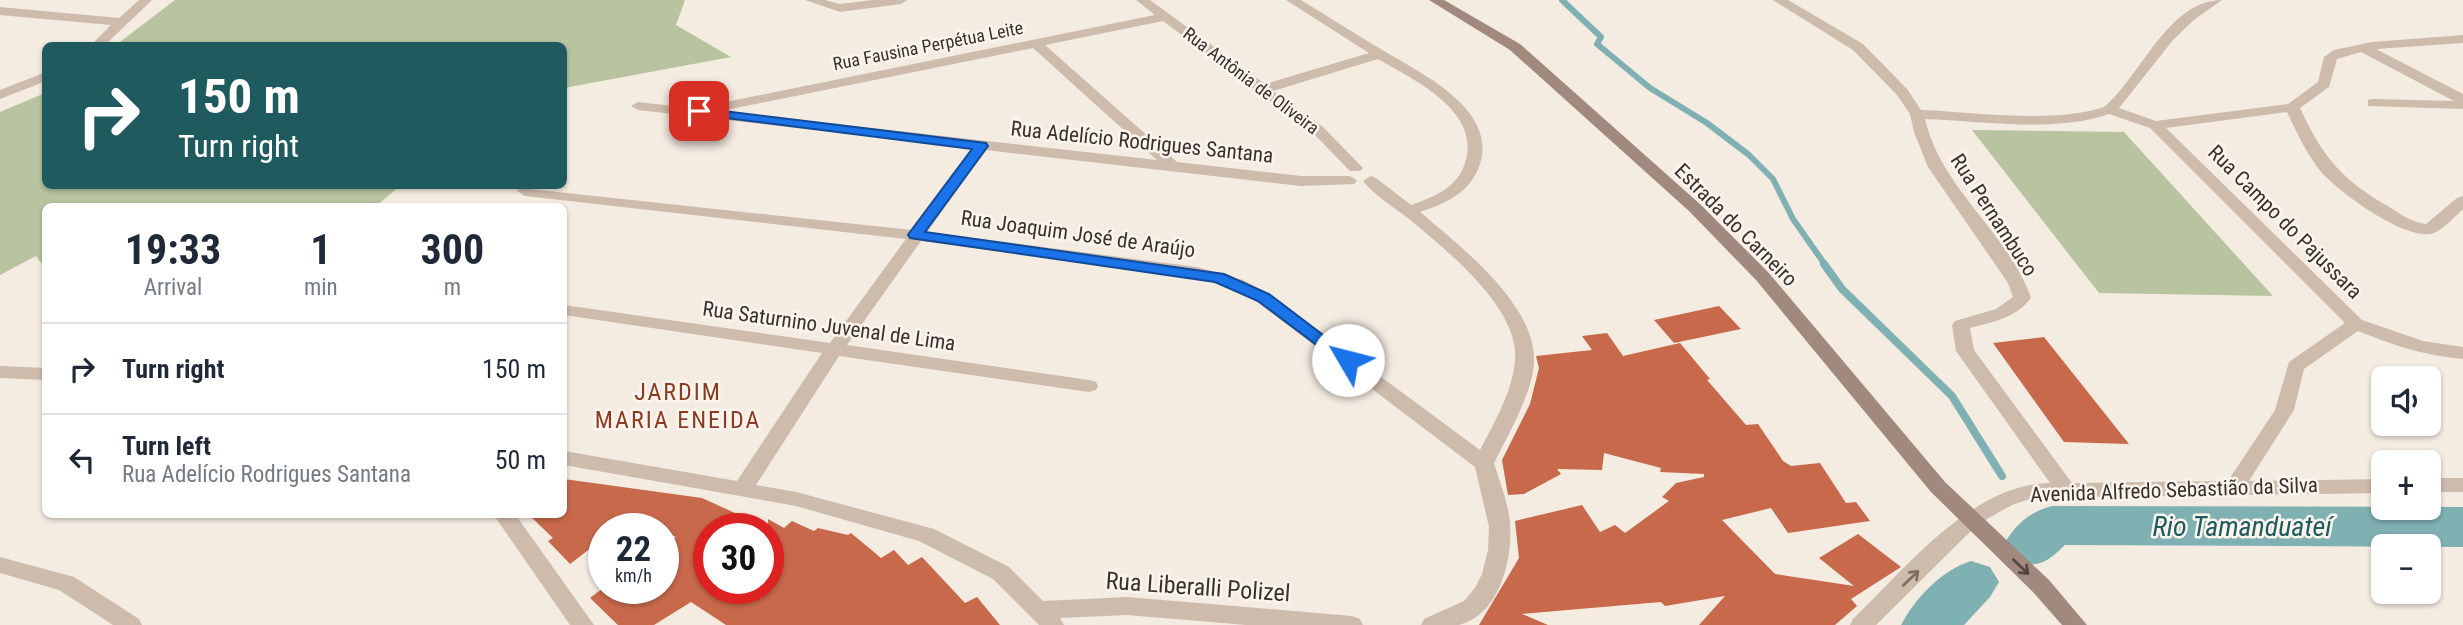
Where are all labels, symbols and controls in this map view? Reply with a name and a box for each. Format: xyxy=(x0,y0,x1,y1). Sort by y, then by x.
street label: Rua Fausina Perpétua Leite xyxy=(831,17,1025,74)
street label: Rua Antônia de Oliveira xyxy=(1179,23,1323,138)
text: 150 m xyxy=(178,68,300,125)
icon: right xyxy=(63,70,154,161)
pin xyxy=(669,81,729,141)
icon: arrive xyxy=(680,92,718,130)
street label: Rua Adelício Rodrigues Santana xyxy=(1010,116,1274,168)
text: Turn right xyxy=(178,127,299,165)
street label: Rua Campo do Pajussara xyxy=(2203,140,2367,304)
street label: Rua Pernambuco xyxy=(1946,149,2042,281)
street label: Estrada do Carneiro xyxy=(1670,159,1802,291)
street label: Rua Joaquim José de Araújo xyxy=(959,206,1197,262)
text: 19:33 xyxy=(125,225,221,274)
text: 1 xyxy=(310,225,331,274)
text: 300 xyxy=(420,225,484,274)
text: Arrival xyxy=(144,274,202,301)
text: min xyxy=(304,274,338,301)
text: m xyxy=(444,274,461,301)
street label: Rua Saturnino Juvenal de Lima xyxy=(701,296,957,356)
position arrow xyxy=(1311,323,1385,397)
icon: right xyxy=(63,350,101,388)
text: Turn right xyxy=(122,354,224,384)
text: 150 m xyxy=(482,354,546,384)
map controls xyxy=(2371,366,2441,604)
button: sound xyxy=(2371,366,2441,436)
district label: JARDIM MARIA ENEIDA xyxy=(595,378,761,434)
text: Turn left xyxy=(122,431,211,461)
icon: left xyxy=(63,441,101,479)
text: 50 m xyxy=(495,445,546,475)
button: + xyxy=(2371,450,2441,520)
text: Rua Adelício Rodrigues Santana xyxy=(122,461,411,488)
street label: Avenida Alfredo Sebastião da Silva xyxy=(2030,473,2318,507)
water label: Rio Tamanduateí xyxy=(2152,510,2335,543)
speed limit sign: 30 xyxy=(693,513,784,604)
text: 22 xyxy=(616,529,651,570)
button: − xyxy=(2371,534,2441,604)
one-way arrow xyxy=(2012,558,2029,575)
text: km/h xyxy=(615,565,652,586)
street label: Rua Liberalli Polizel xyxy=(1105,567,1291,607)
one-way arrow xyxy=(1902,569,1919,586)

